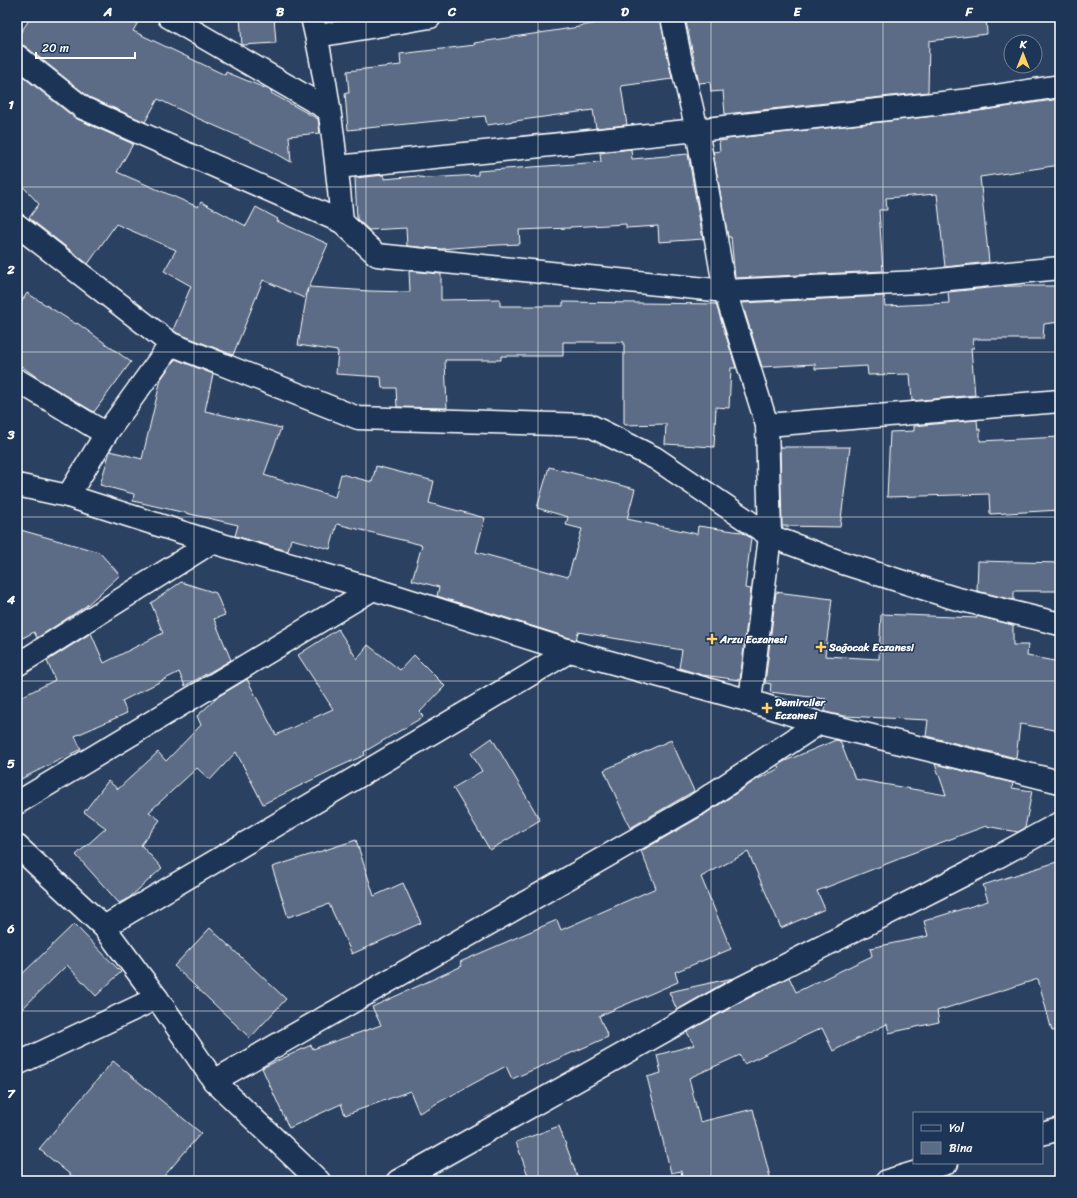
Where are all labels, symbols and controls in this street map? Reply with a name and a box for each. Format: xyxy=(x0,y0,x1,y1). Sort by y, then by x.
text: A xyxy=(103,0,112,23)
text: B xyxy=(276,0,285,23)
text: C xyxy=(447,0,457,23)
text: D xyxy=(621,0,629,23)
text: E xyxy=(793,0,802,23)
text: F xyxy=(964,0,973,23)
scale bar xyxy=(36,34,135,60)
north arrow xyxy=(1003,34,1043,74)
text: K xyxy=(1019,35,1028,54)
text: 20 m xyxy=(42,37,69,59)
text: 1 xyxy=(8,93,14,116)
text: 2 xyxy=(6,258,15,281)
text: 3 xyxy=(6,423,15,446)
text: 4 xyxy=(6,588,16,611)
place label: Arzu Eczanesi xyxy=(719,630,788,649)
marker: Arzu Eczanesi xyxy=(707,634,717,644)
place label: Sağocak Eczanesi xyxy=(828,638,915,657)
marker: Sağocak Eczanesi xyxy=(816,642,826,652)
place label: Demirciler Eczanesi xyxy=(775,693,827,725)
marker: Demirciler Eczanesi xyxy=(762,703,772,713)
text: 5 xyxy=(7,752,15,775)
text: 6 xyxy=(6,917,15,940)
text: 7 xyxy=(7,1082,16,1105)
legend xyxy=(913,1112,1043,1164)
text: Yol xyxy=(949,1117,964,1139)
text: Bina xyxy=(949,1137,973,1159)

